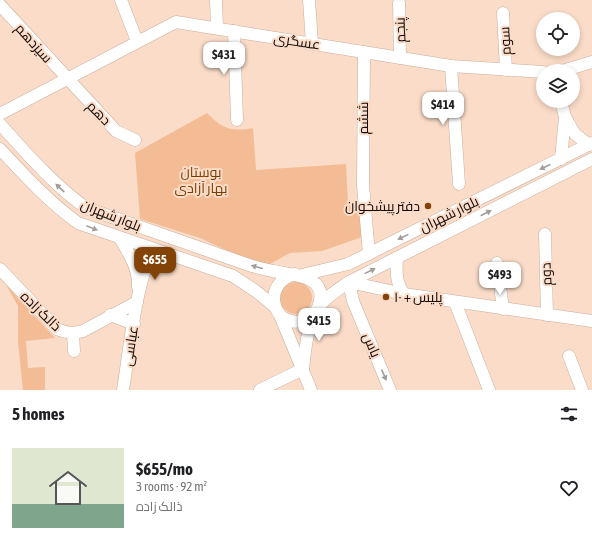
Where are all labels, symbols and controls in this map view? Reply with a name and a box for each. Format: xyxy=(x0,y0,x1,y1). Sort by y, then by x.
map controls xyxy=(536,12,580,108)
button: locate xyxy=(536,12,580,56)
street label: پنجم xyxy=(392,17,410,43)
street label: سیزدهم xyxy=(11,20,56,67)
street label: سوم xyxy=(496,26,516,56)
street label: عسگری xyxy=(273,29,321,53)
pin: $431 xyxy=(200,42,248,76)
text: $431 xyxy=(212,47,236,62)
button: layers xyxy=(536,64,580,108)
pin: $414 xyxy=(419,92,467,126)
text: $414 xyxy=(431,97,455,112)
street label: دهم xyxy=(82,98,114,130)
street label: ششم xyxy=(355,102,373,134)
park label: بوستان بهار آزادی xyxy=(174,164,228,196)
one-way arrow xyxy=(539,164,550,170)
one-way arrow xyxy=(55,183,65,192)
street label: بلوار شهران xyxy=(417,193,481,235)
street label: بلوار شهران xyxy=(79,196,143,234)
place label: دفتر پیشخوان xyxy=(345,198,420,216)
marker: دفتر پیشخوان xyxy=(423,201,433,211)
one-way arrow xyxy=(480,209,492,216)
one-way arrow xyxy=(86,226,98,232)
one-way arrow xyxy=(397,234,409,240)
pin: $655 xyxy=(131,247,179,281)
text: $655 xyxy=(143,252,167,267)
pin: $493 xyxy=(476,262,524,296)
street label: دوم xyxy=(538,262,556,286)
one-way arrow xyxy=(250,264,262,270)
text: $493 xyxy=(488,267,512,282)
one-way arrow xyxy=(365,268,376,275)
street label: ذالک زاده xyxy=(17,288,65,334)
place label: پلیس + ۱۰ xyxy=(394,289,443,307)
marker: پلیس + ۱۰ xyxy=(381,292,391,302)
pin: $415 xyxy=(295,308,343,342)
text: $415 xyxy=(307,313,331,328)
street label: عباسی xyxy=(119,325,141,367)
street label: یاس xyxy=(360,330,384,360)
one-way arrow xyxy=(381,370,387,381)
icon: filters xyxy=(558,403,580,425)
text: 5 homes xyxy=(12,404,65,424)
text: $655/mo xyxy=(136,459,193,479)
icon: home xyxy=(44,464,92,512)
icon: heart xyxy=(558,477,580,499)
text: 3 rooms · 92 m² xyxy=(136,479,207,494)
text: ذالک زاده xyxy=(136,499,183,514)

